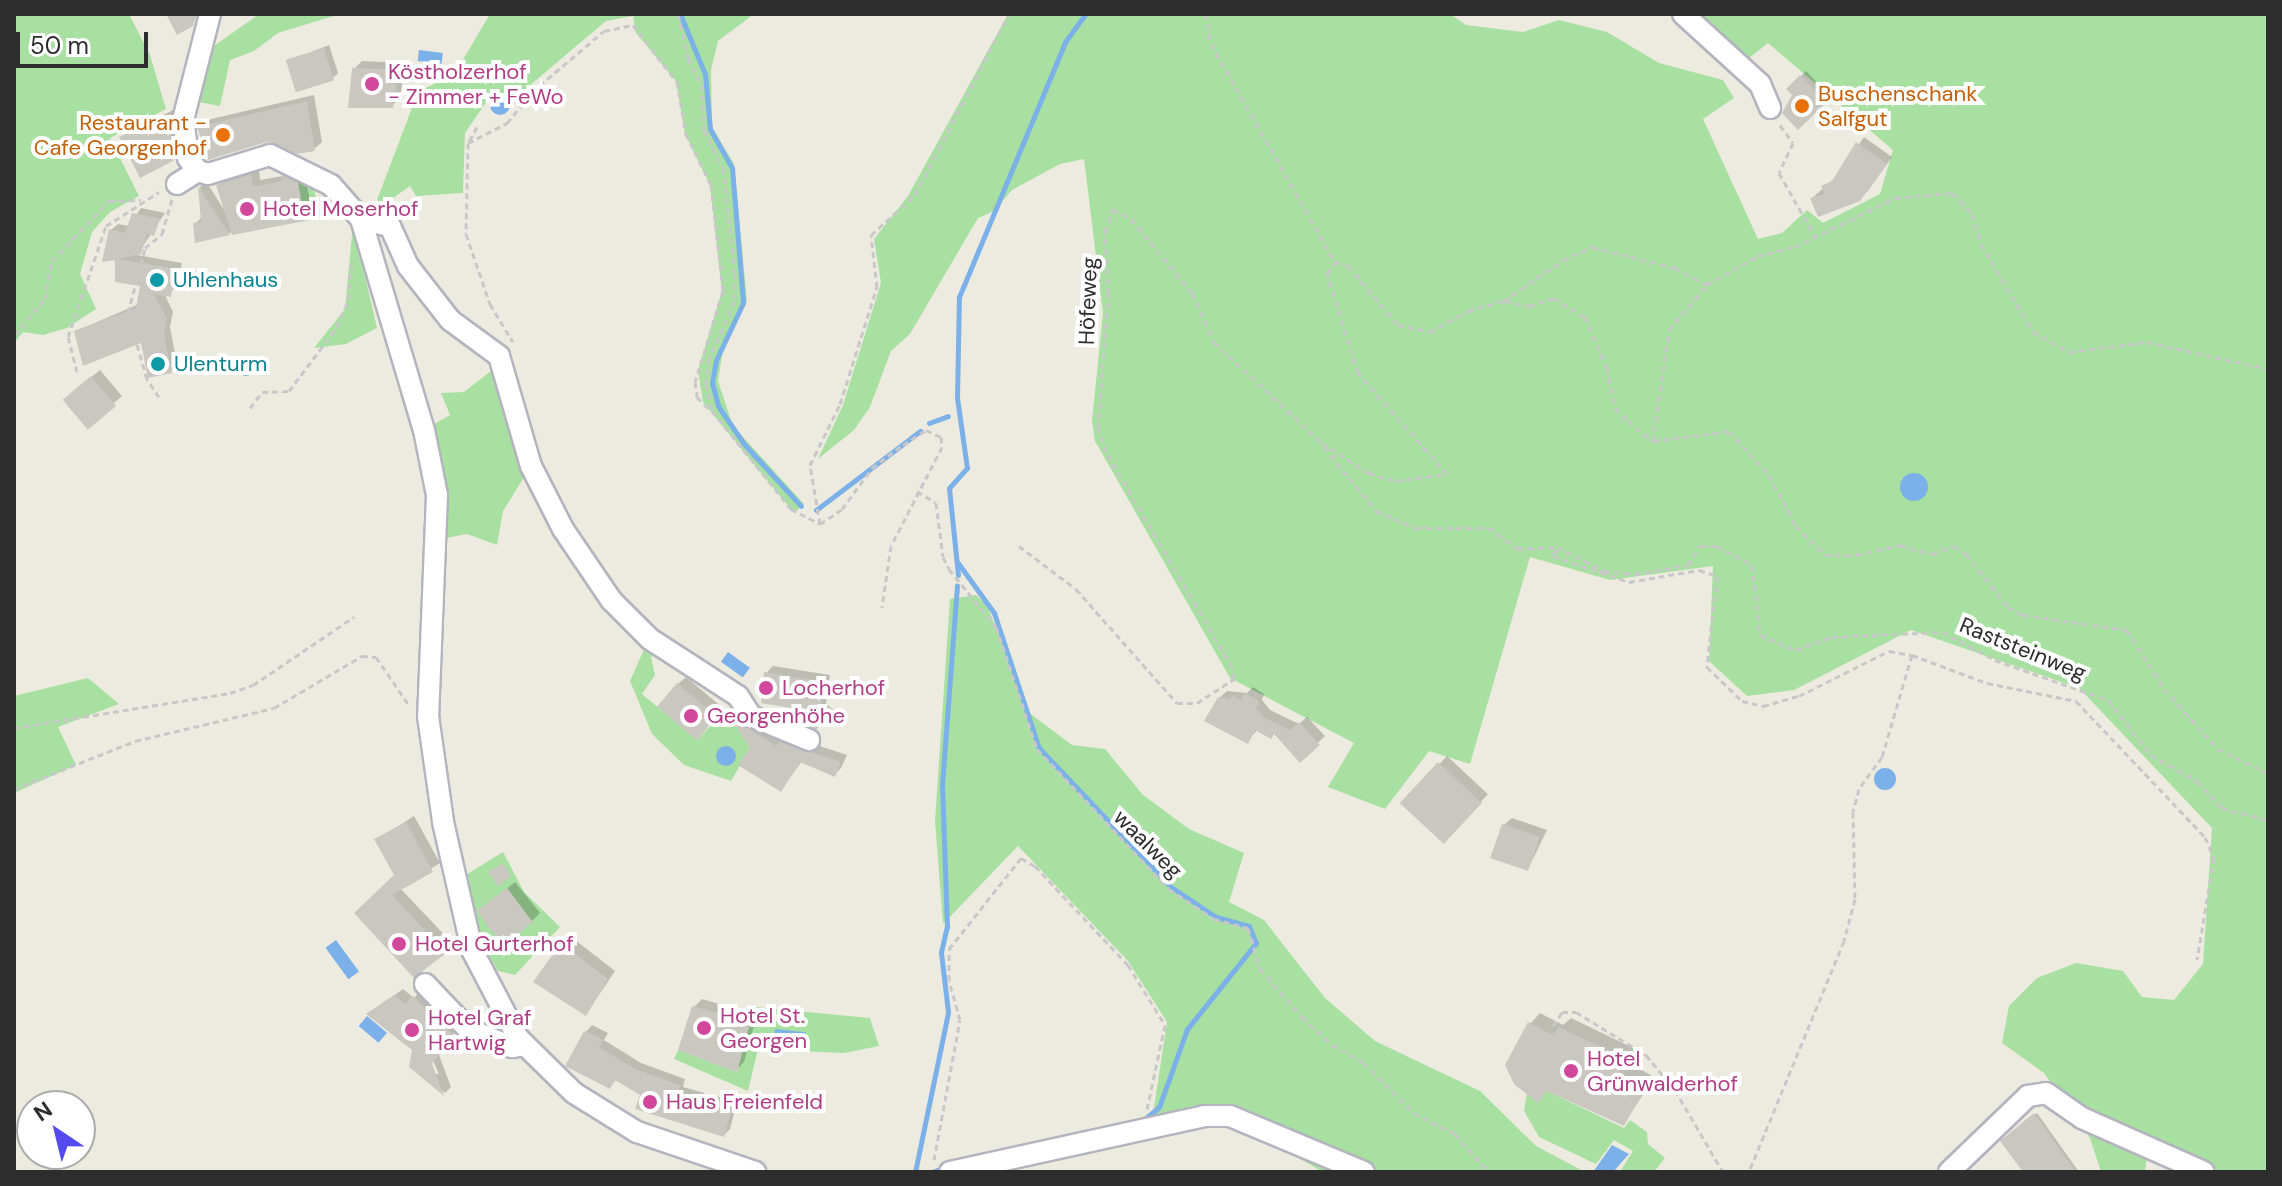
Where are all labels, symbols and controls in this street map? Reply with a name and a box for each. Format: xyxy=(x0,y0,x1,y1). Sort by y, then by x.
scale bar xyxy=(20,16,152,66)
text: 50 m xyxy=(30,30,89,61)
place label: Köstholzerhof - Zimmer + FeWo xyxy=(388,58,564,110)
marker: Köstholzerhof - Zimmer + FeWo xyxy=(363,75,381,93)
place label: Buschenschank Salfgut xyxy=(1818,80,1977,132)
marker: Buschenschank Salfgut xyxy=(1793,97,1811,115)
place label: Restaurant - Cafe Georgenhof xyxy=(34,109,207,160)
marker: Restaurant - Cafe Georgenhof xyxy=(214,126,232,144)
place label: Hotel Moserhof xyxy=(263,196,419,222)
marker: Hotel Moserhof xyxy=(238,200,256,218)
street label: Höfeweg xyxy=(1073,256,1103,346)
place label: Uhlenhaus xyxy=(173,267,278,293)
marker: Uhlenhaus xyxy=(148,271,166,289)
place label: Ulenturm xyxy=(174,351,267,377)
marker: Ulenturm xyxy=(149,355,167,373)
street label: Raststeinweg xyxy=(1956,612,2090,686)
place label: Locherhof xyxy=(782,675,885,701)
marker: Locherhof xyxy=(757,679,775,697)
place label: Georgenhöhe xyxy=(707,703,845,729)
marker: Georgenhöhe xyxy=(682,707,700,725)
street label: waalweg xyxy=(1108,804,1188,884)
place label: Hotel Gurterhof xyxy=(415,931,574,957)
marker: Hotel Gurterhof xyxy=(390,935,408,953)
place label: Hotel St. Georgen xyxy=(720,1002,807,1054)
place label: Hotel Graf Hartwig xyxy=(428,1004,531,1056)
marker: Hotel St. Georgen xyxy=(695,1019,713,1037)
marker: Hotel Graf Hartwig xyxy=(403,1021,421,1039)
place label: Hotel Grünwalderhof xyxy=(1587,1045,1738,1096)
marker: Hotel Grünwalderhof xyxy=(1562,1062,1580,1080)
place label: Haus Freienfeld xyxy=(666,1089,823,1115)
north arrow xyxy=(16,1090,96,1170)
marker: Haus Freienfeld xyxy=(641,1093,659,1111)
text: N xyxy=(28,1095,58,1128)

